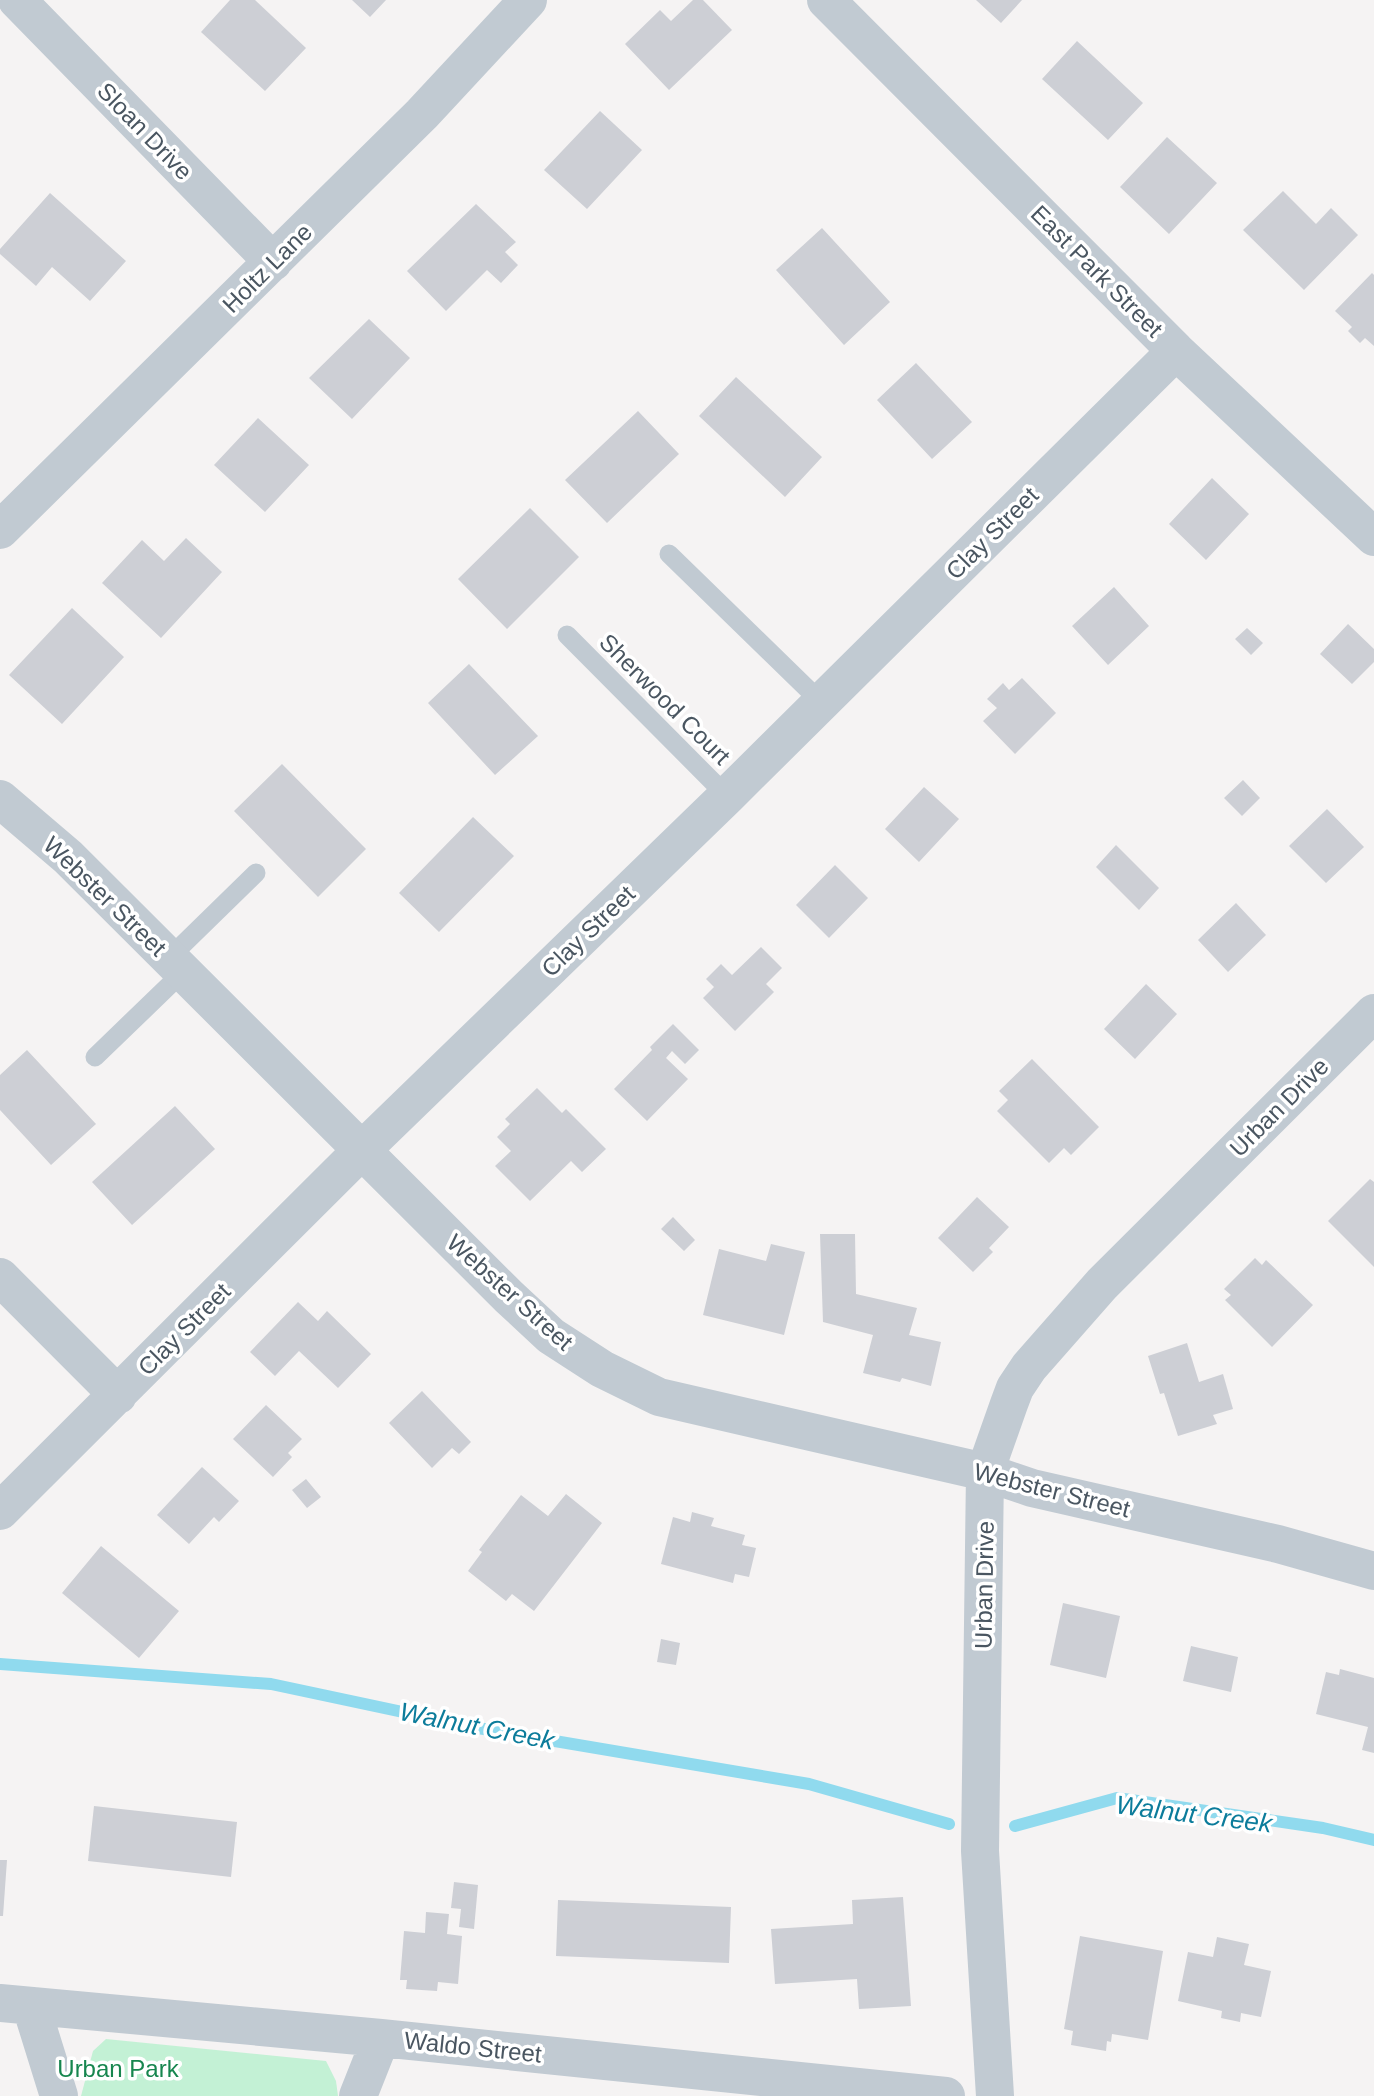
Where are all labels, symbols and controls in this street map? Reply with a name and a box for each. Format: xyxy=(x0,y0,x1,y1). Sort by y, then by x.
street label: Sloan Drive xyxy=(92,77,198,185)
street label: East Park Street xyxy=(1026,200,1169,343)
street label: Holtz Lane xyxy=(217,218,317,318)
street label: Clay Street xyxy=(940,481,1044,585)
street label: Sherwood Court xyxy=(594,628,736,770)
street label: Webster Street xyxy=(38,831,172,961)
street label: Clay Street xyxy=(536,880,640,982)
street label: Urban Drive xyxy=(1224,1052,1334,1162)
street label: Webster Street xyxy=(442,1229,579,1356)
street label: Clay Street xyxy=(132,1277,236,1381)
street label: Webster Street xyxy=(971,1458,1133,1522)
street label: Urban Drive xyxy=(969,1521,999,1649)
water label: Walnut Creek xyxy=(397,1696,559,1756)
water label: Walnut Creek xyxy=(1114,1790,1276,1839)
street label: Waldo Street xyxy=(403,2026,543,2068)
park label: Urban Park xyxy=(57,2055,180,2082)

